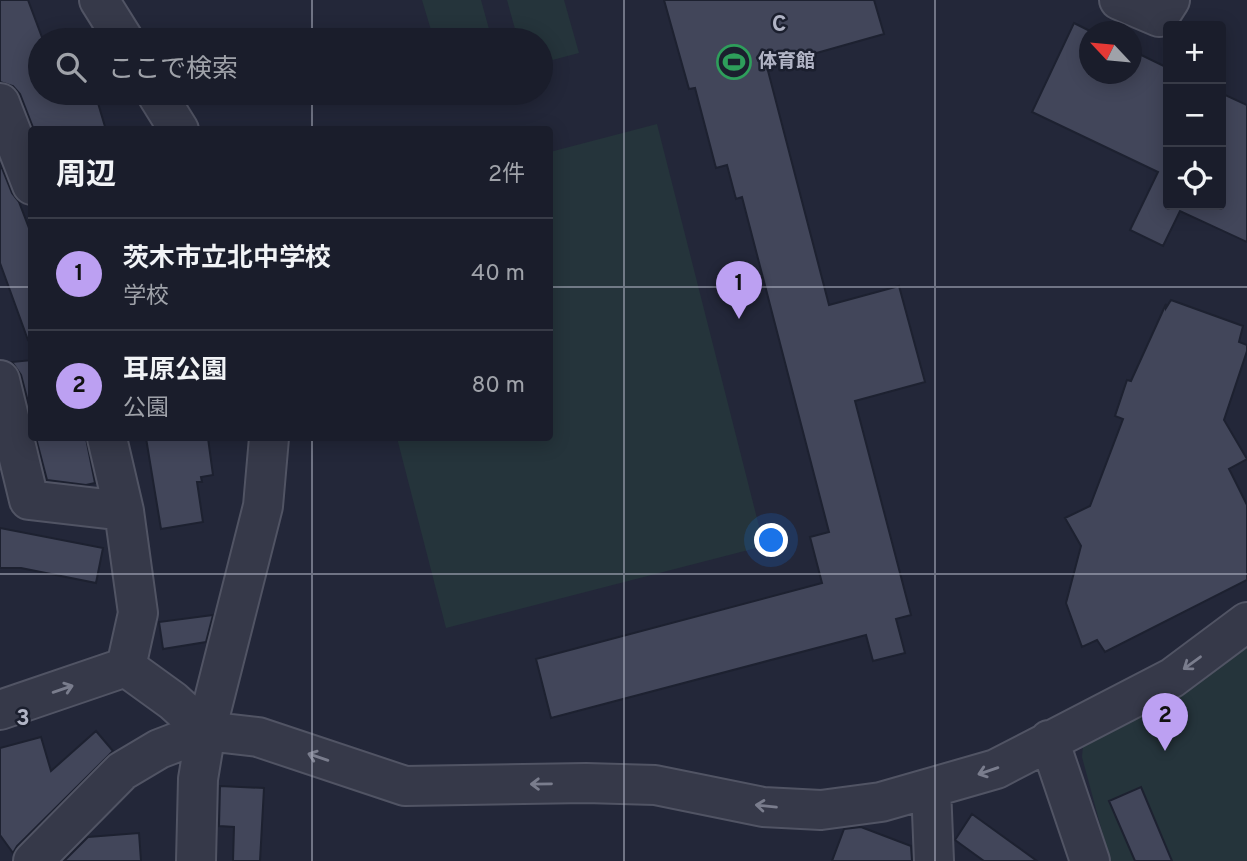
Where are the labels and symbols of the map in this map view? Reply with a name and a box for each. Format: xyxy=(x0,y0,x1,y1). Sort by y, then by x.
text: C xyxy=(772,11,786,40)
north arrow xyxy=(1079,21,1142,84)
sports icon: 体育館 xyxy=(715,43,753,81)
place label: 体育館 xyxy=(758,50,815,74)
pin: 1 xyxy=(716,261,762,319)
your location xyxy=(754,523,788,557)
one-way arrow xyxy=(1183,655,1202,670)
one-way arrow xyxy=(52,681,74,694)
pin: 2 xyxy=(1142,693,1188,751)
text: 3 xyxy=(16,705,30,734)
one-way arrow xyxy=(307,750,329,763)
one-way arrow xyxy=(978,766,1000,778)
one-way arrow xyxy=(529,777,552,790)
one-way arrow xyxy=(755,799,778,812)

